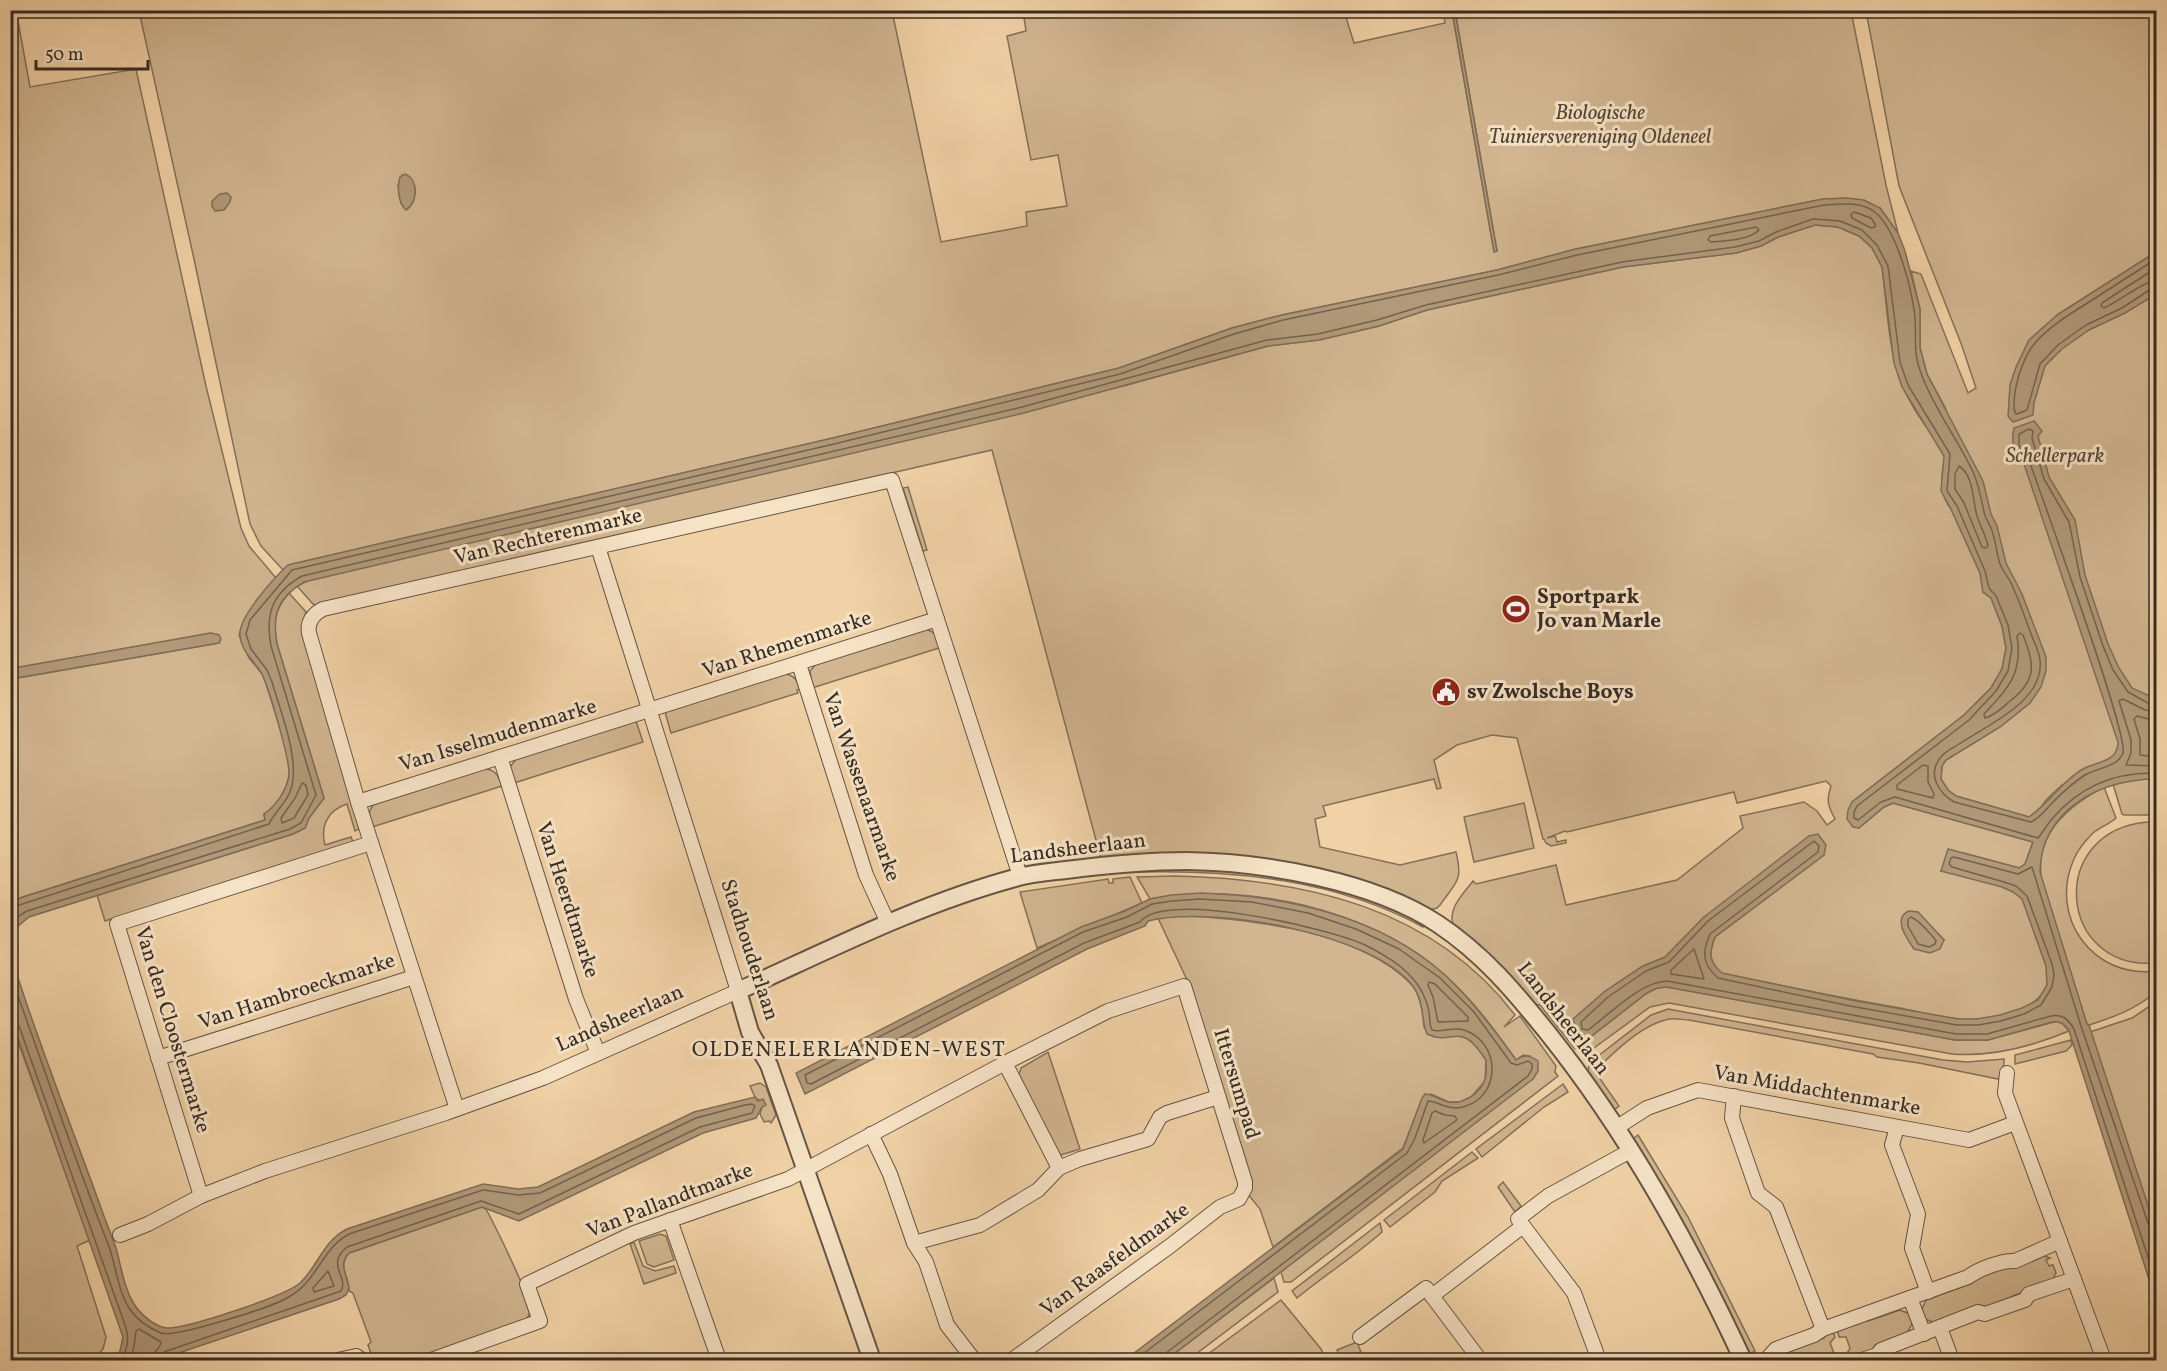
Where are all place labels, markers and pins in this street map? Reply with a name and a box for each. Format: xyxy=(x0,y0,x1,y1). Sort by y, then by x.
place label: Sportpark Jo van Marle xyxy=(1536,583,1661,636)
sports icon: Sportpark Jo van Marle xyxy=(1500,593,1532,625)
public building icon: sv Zwolsche Boys xyxy=(1430,676,1462,708)
place label: sv Zwolsche Boys xyxy=(1467,678,1634,707)

